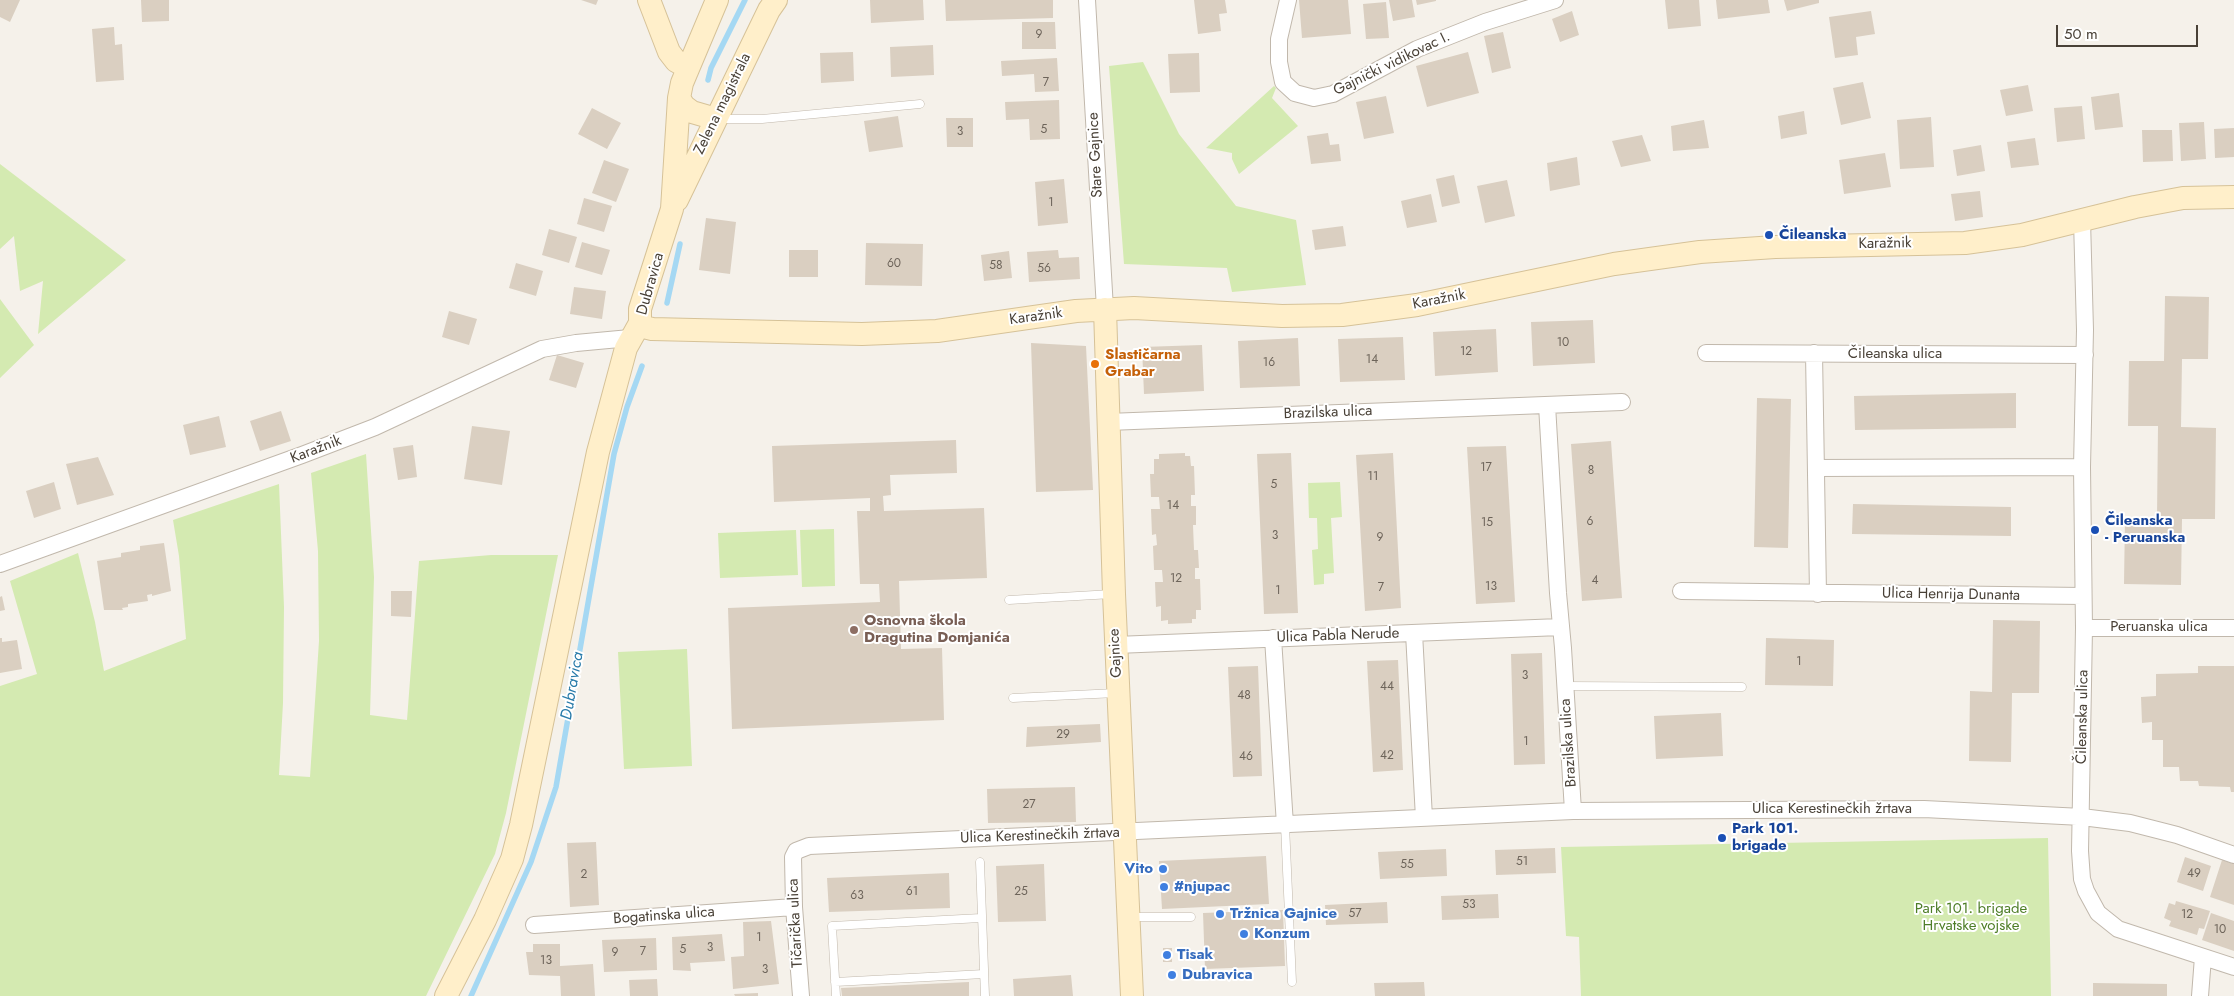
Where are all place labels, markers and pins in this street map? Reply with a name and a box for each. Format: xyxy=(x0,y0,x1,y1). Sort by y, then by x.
place label: Čileanska xyxy=(1779,226,1847,244)
marker: Čileanska xyxy=(1763,229,1775,241)
place label: Slastičarna Grabar xyxy=(1105,346,1181,381)
marker: Slastičarna Grabar xyxy=(1089,358,1101,370)
place label: Čileanska - Peruanska xyxy=(2105,512,2185,547)
marker: Čileanska - Peruanska xyxy=(2089,524,2101,536)
place label: Osnovna škola Dragutina Domjanića xyxy=(864,612,1010,647)
marker: Osnovna škola Dragutina Domjanića xyxy=(848,624,860,636)
place label: Park 101. brigade xyxy=(1732,820,1798,855)
marker: Park 101. brigade xyxy=(1716,832,1728,844)
place label: Vito xyxy=(1124,860,1153,878)
marker: Vito xyxy=(1157,863,1169,875)
place label: #njupac xyxy=(1174,878,1230,896)
marker: #njupac xyxy=(1158,881,1170,893)
place label: Tržnica Gajnice xyxy=(1230,905,1337,923)
marker: Tržnica Gajnice xyxy=(1214,908,1226,920)
place label: Konzum xyxy=(1254,925,1310,943)
marker: Konzum xyxy=(1238,928,1250,940)
place label: Tisak xyxy=(1177,946,1213,964)
marker: Tisak xyxy=(1161,949,1173,961)
place label: Dubravica xyxy=(1182,966,1253,984)
marker: Dubravica xyxy=(1166,969,1178,981)

